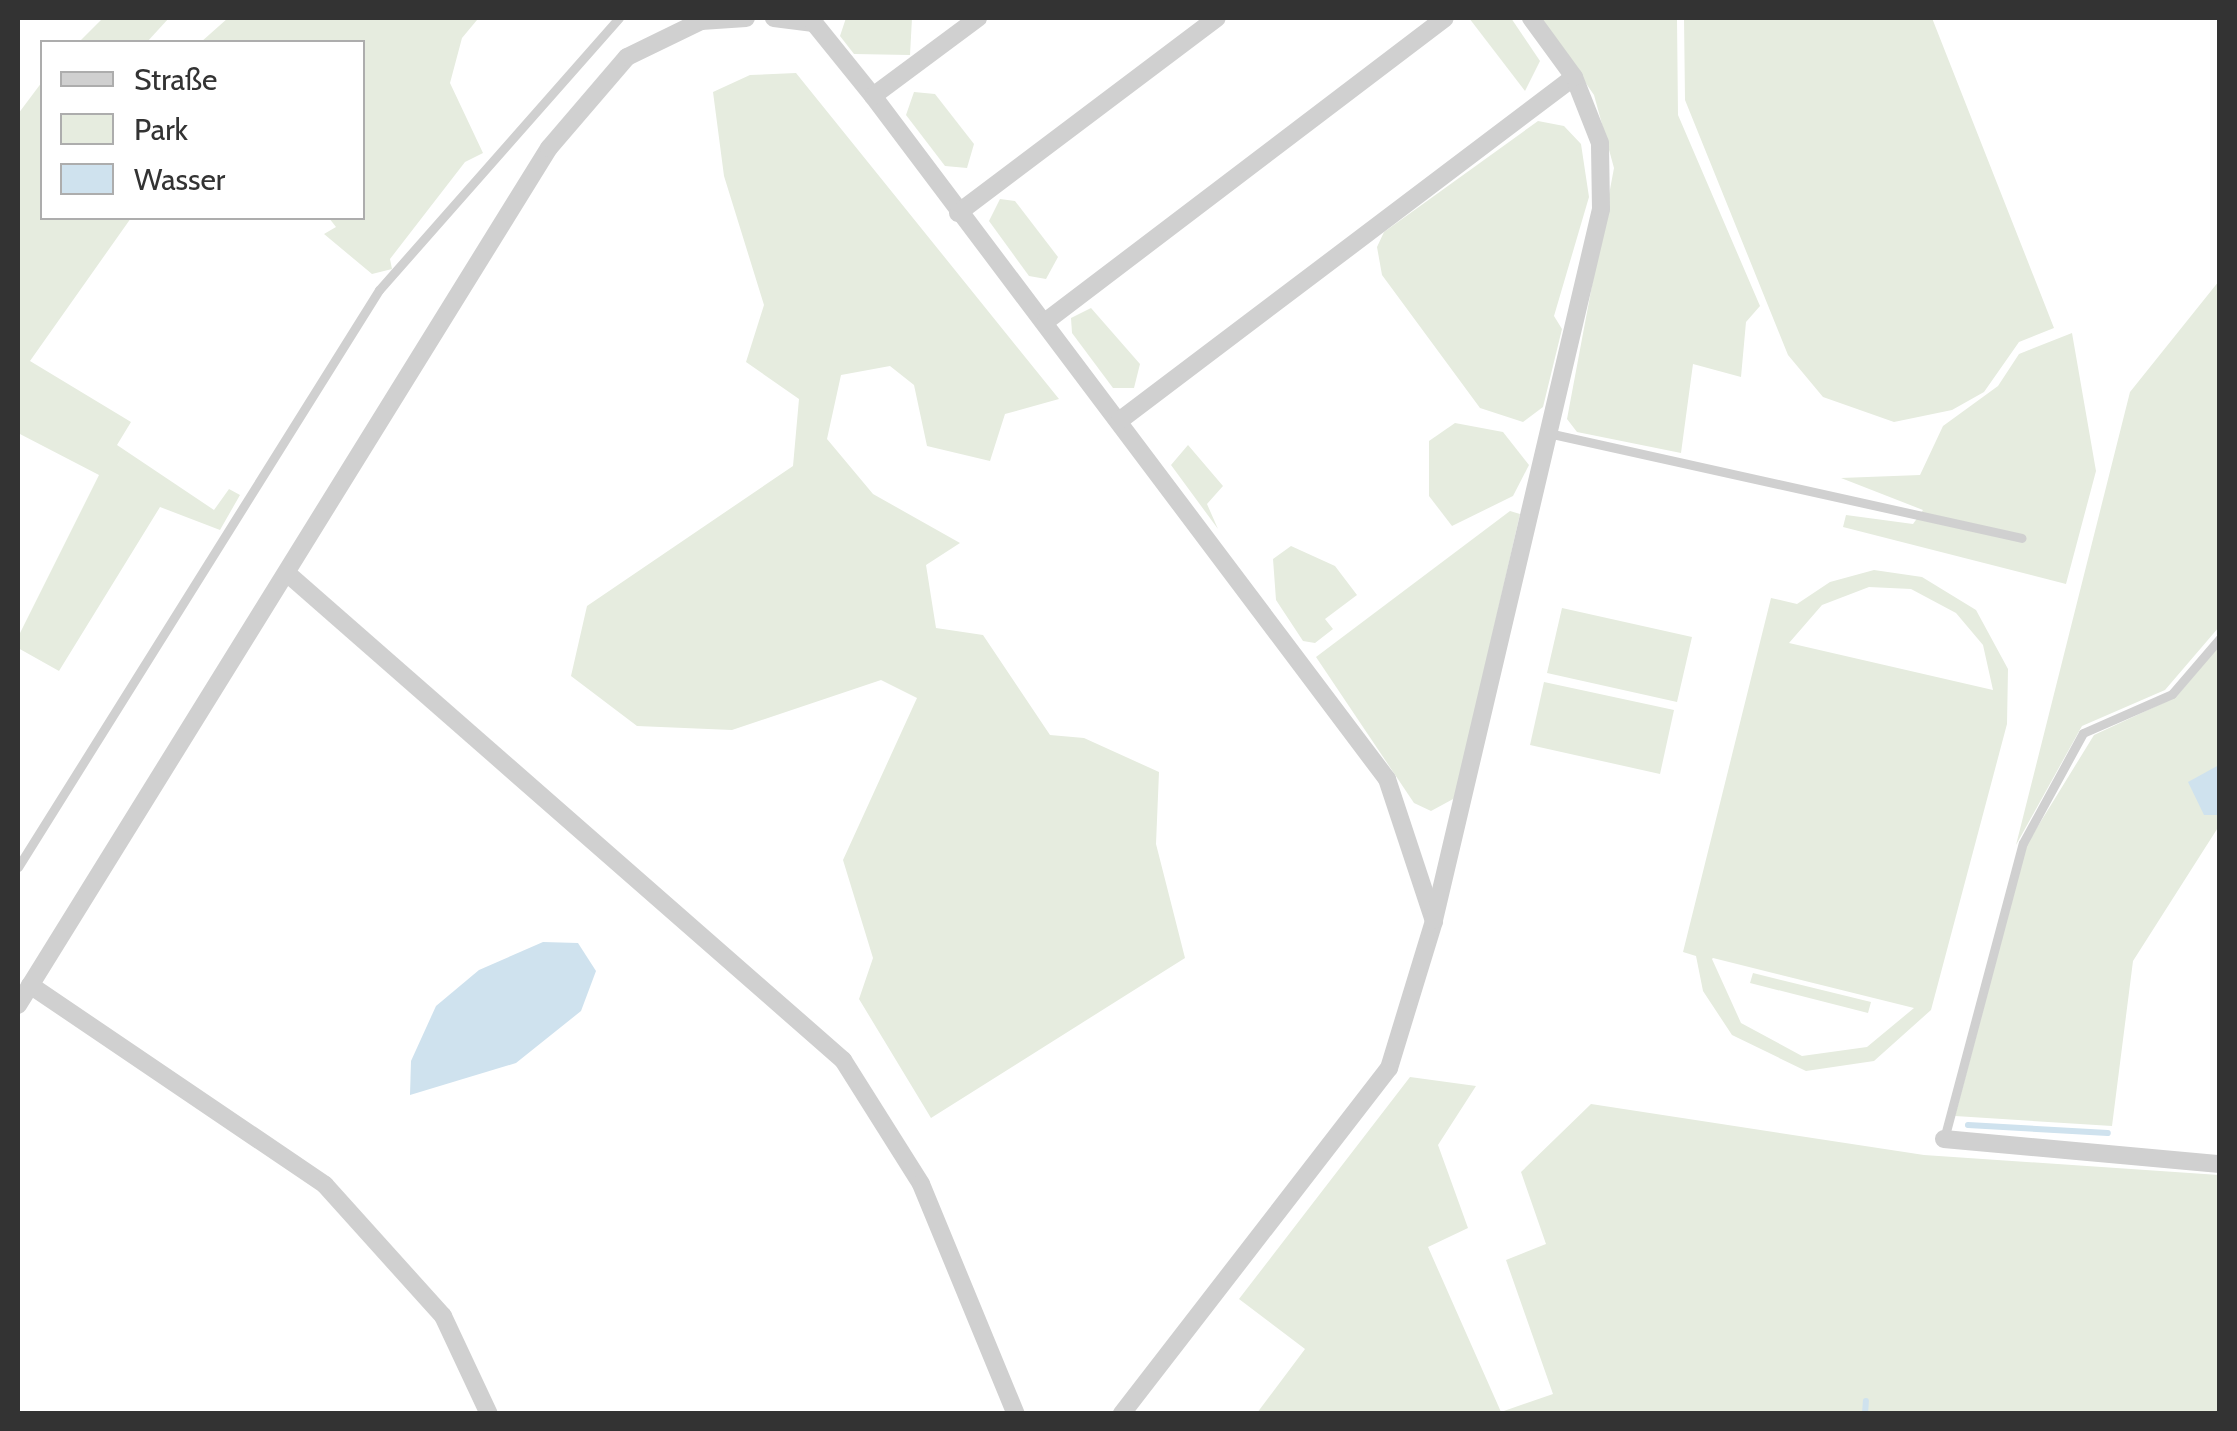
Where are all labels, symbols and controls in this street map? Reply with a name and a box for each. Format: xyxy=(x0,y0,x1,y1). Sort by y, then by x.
legend xyxy=(40,40,365,220)
text: Straße xyxy=(134,61,217,98)
text: Park xyxy=(134,111,188,148)
text: Wasser xyxy=(134,161,225,198)

